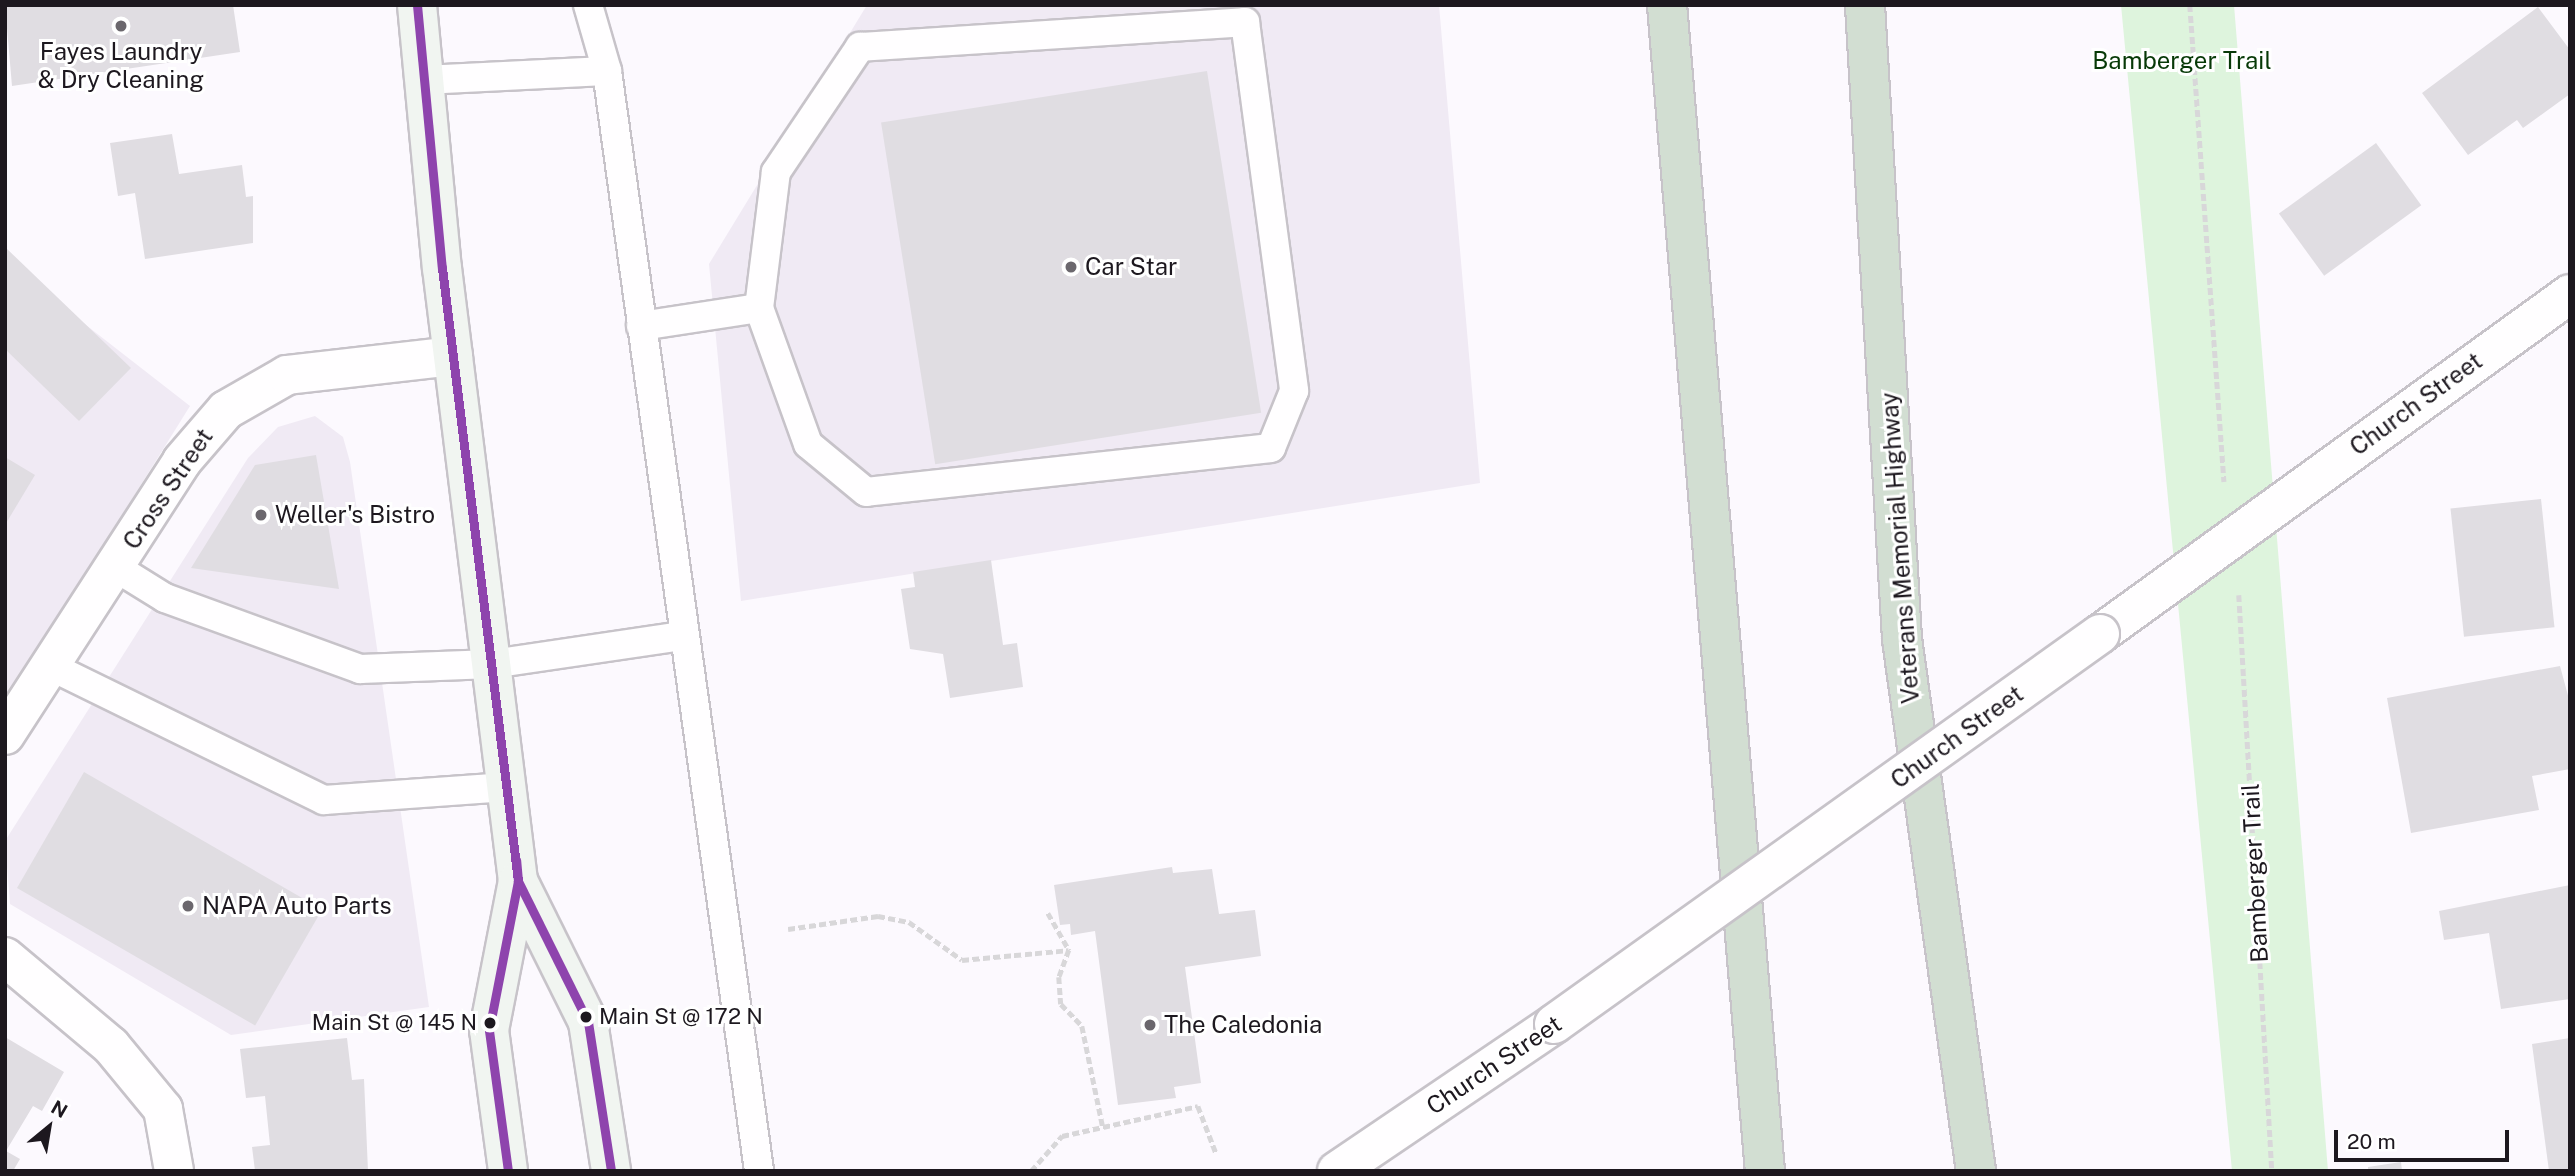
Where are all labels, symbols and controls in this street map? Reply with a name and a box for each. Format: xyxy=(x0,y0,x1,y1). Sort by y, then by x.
marker: Fayes Laundry & Dry Cleaning xyxy=(113,18,129,34)
place label: Fayes Laundry & Dry Cleaning xyxy=(38,38,204,94)
park label: Bamberger Trail xyxy=(2092,47,2272,75)
place label: Car Star xyxy=(1085,253,1177,281)
marker: Car Star xyxy=(1063,259,1079,275)
street label: Church Street xyxy=(2344,346,2488,462)
street label: Veterans Memorial Highway xyxy=(1875,391,1925,705)
street label: Cross Street xyxy=(117,423,219,555)
place label: Weller's Bistro xyxy=(275,501,435,529)
marker: Weller's Bistro xyxy=(253,507,269,523)
street label: Church Street xyxy=(1885,679,2029,795)
street label: Bamberger Trail xyxy=(2236,783,2274,963)
place label: NAPA Auto Parts xyxy=(202,892,392,920)
marker: NAPA Auto Parts xyxy=(180,898,196,914)
place label: Main St @ 172 N xyxy=(599,1004,763,1030)
street label: Church Street xyxy=(1421,1009,1567,1121)
place label: Main St @ 145 N xyxy=(311,1010,477,1036)
marker: Main St @ 172 N xyxy=(579,1010,593,1024)
place label: The Caledonia xyxy=(1164,1011,1322,1039)
marker: Main St @ 145 N xyxy=(483,1016,497,1030)
marker: The Caledonia xyxy=(1142,1017,1158,1033)
north arrow xyxy=(14,1092,84,1162)
text: N xyxy=(48,1096,71,1122)
scale bar xyxy=(2337,1116,2512,1160)
text: 20 m xyxy=(2347,1129,2396,1154)

